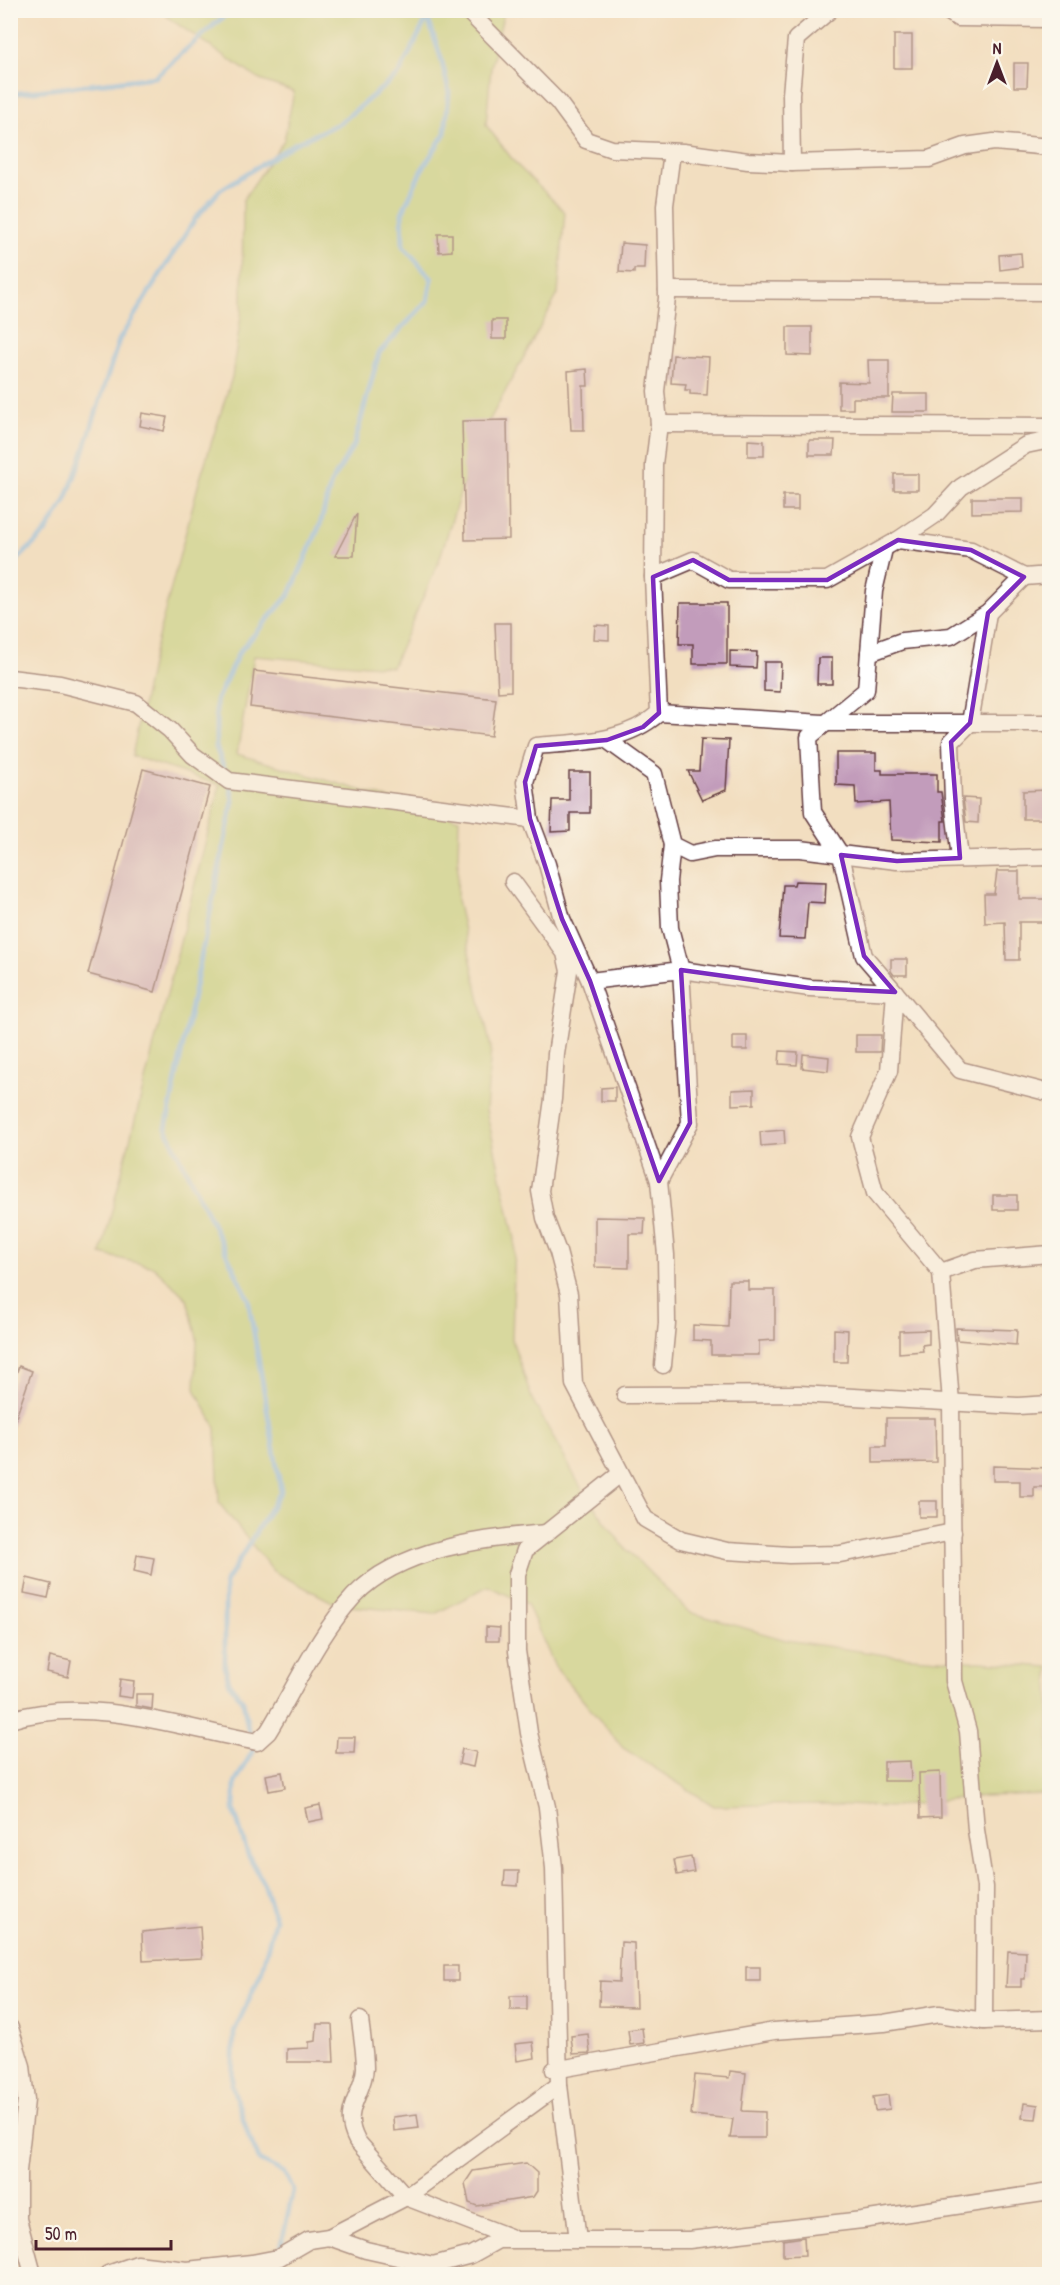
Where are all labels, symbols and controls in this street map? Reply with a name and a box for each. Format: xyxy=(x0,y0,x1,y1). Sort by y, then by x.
north arrow xyxy=(967,33,1027,93)
text: N xyxy=(993,37,1002,59)
scale bar xyxy=(36,2213,171,2251)
text: 50 m xyxy=(45,2221,77,2246)

